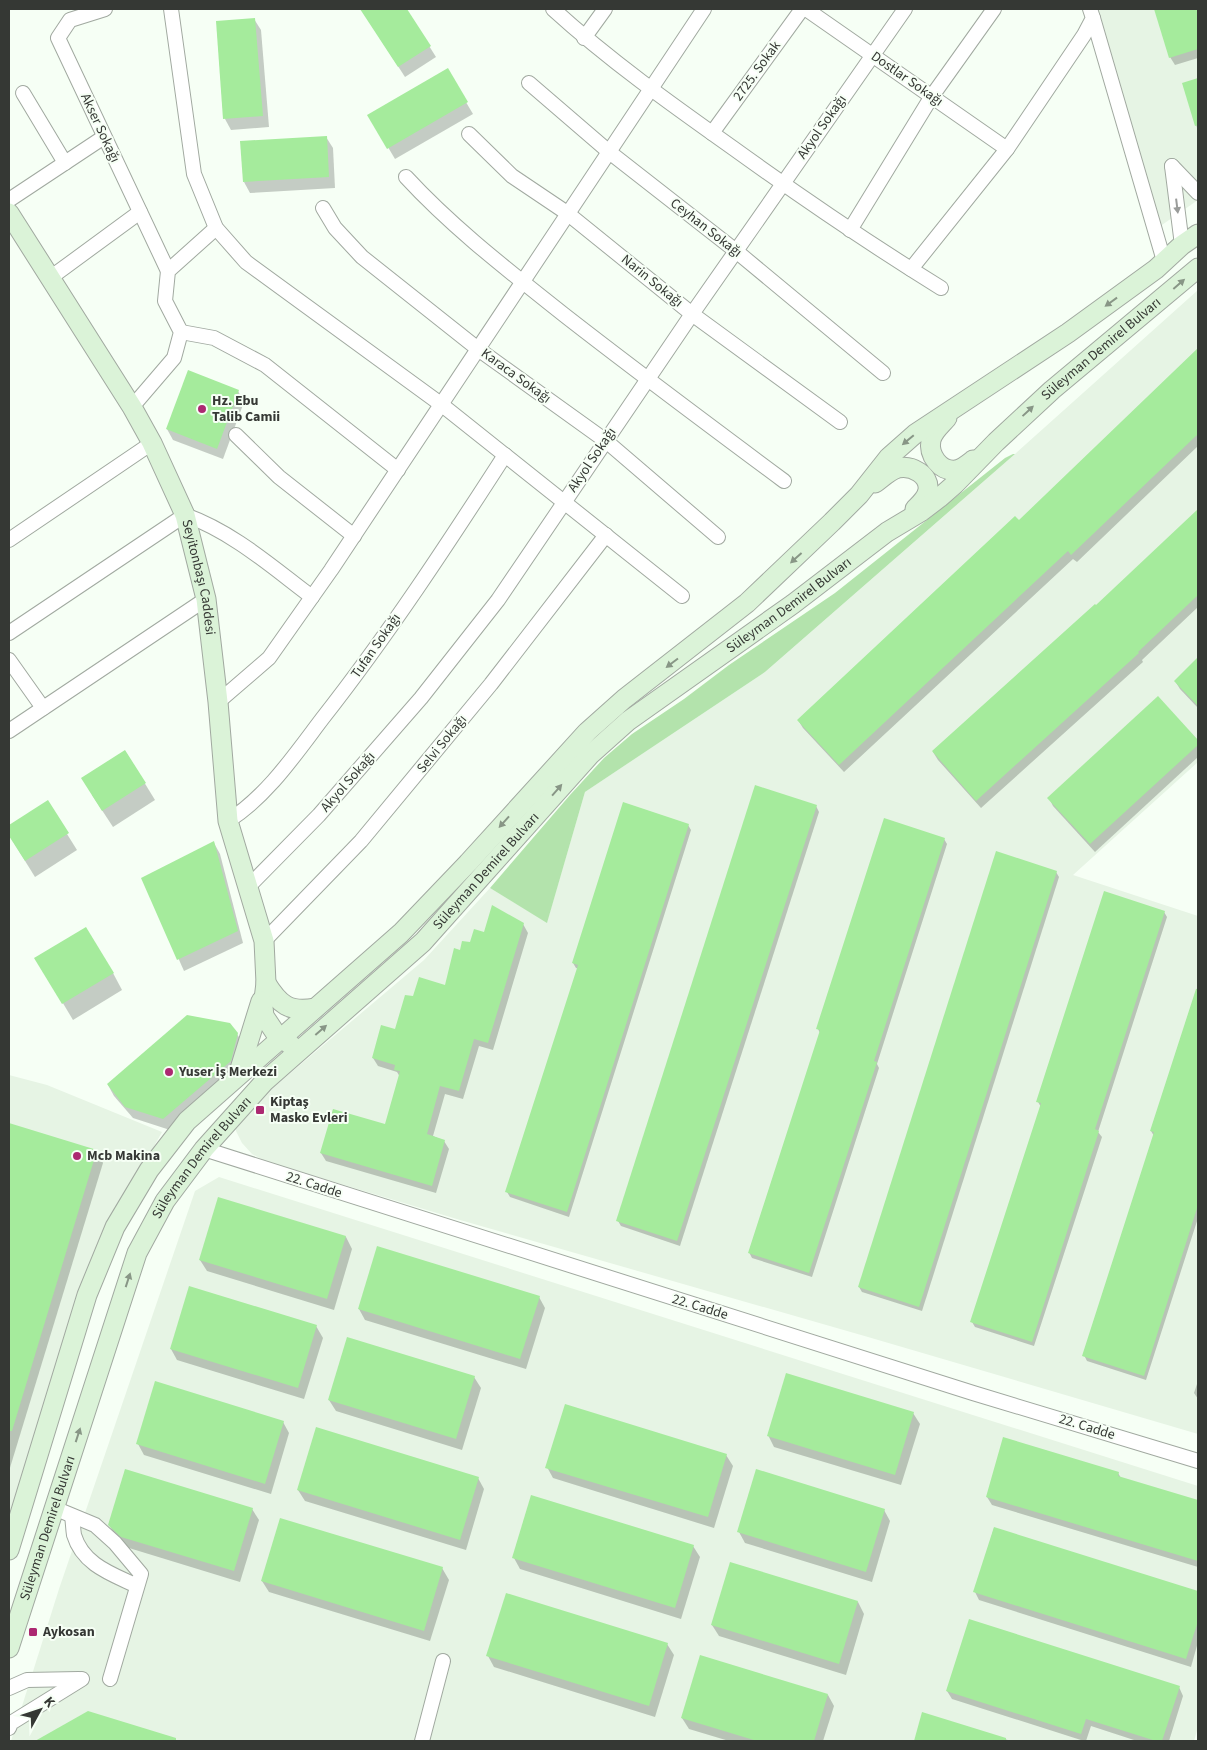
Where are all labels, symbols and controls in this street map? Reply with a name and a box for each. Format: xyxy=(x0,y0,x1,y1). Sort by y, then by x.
street label: 2725. Sokak xyxy=(728,37,786,105)
street label: Dostlar Sokağı xyxy=(867,47,947,111)
street label: Akser Sokağı xyxy=(75,90,125,166)
street label: Akyol Sokağı xyxy=(792,91,852,163)
street label: Ceyhan Sokağı xyxy=(666,194,746,262)
one-way arrow xyxy=(1173,198,1181,214)
street label: Narin Sokağı xyxy=(617,250,687,312)
one-way arrow xyxy=(1173,278,1185,290)
street label: Süleyman Demirel Bulvarı xyxy=(1037,293,1166,405)
one-way arrow xyxy=(1104,297,1118,307)
street label: Karaca Sokağı xyxy=(477,344,555,408)
place label: Hz. Ebu Talib Camii xyxy=(212,391,280,427)
marker: Hz. Ebu Talib Camii xyxy=(196,403,208,415)
one-way arrow xyxy=(1022,406,1035,417)
street label: Akyol Sokağı xyxy=(563,424,621,496)
one-way arrow xyxy=(901,435,914,446)
street label: Seyitonbaşı Caddesi xyxy=(176,517,220,636)
one-way arrow xyxy=(790,552,802,564)
street label: Süleyman Demirel Bulvarı xyxy=(722,553,856,658)
street label: Tufan Sokağı xyxy=(346,609,406,683)
one-way arrow xyxy=(666,657,679,668)
street label: Selvi Sokağı xyxy=(412,710,472,778)
street label: Akyol Sokağı xyxy=(316,747,380,817)
one-way arrow xyxy=(552,784,563,797)
street label: Süleyman Demirel Bulvarı xyxy=(428,808,544,934)
one-way arrow xyxy=(498,816,510,828)
one-way arrow xyxy=(315,1025,328,1036)
place label: Yuser İş Merkezi xyxy=(178,1062,277,1082)
marker: Yuser İş Merkezi xyxy=(163,1066,175,1078)
street label: Süleyman Demirel Bulvarı xyxy=(147,1092,256,1222)
place label: Kiptaş Masko Evleri xyxy=(270,1092,348,1128)
marker: Kiptaş Masko Evleri xyxy=(254,1104,266,1116)
place label: Mcb Makina xyxy=(87,1146,160,1166)
marker: Mcb Makina xyxy=(71,1150,83,1162)
street label: 22. Cadde xyxy=(283,1167,345,1203)
one-way arrow xyxy=(125,1273,132,1288)
street label: 22. Cadde xyxy=(669,1289,731,1325)
street label: 22. Cadde xyxy=(1056,1409,1118,1445)
one-way arrow xyxy=(74,1427,82,1442)
street label: Süleyman Demirel Bulvarı xyxy=(15,1453,81,1603)
place label: Aykosan xyxy=(42,1622,95,1642)
marker: Aykosan xyxy=(27,1626,39,1638)
north arrow xyxy=(15,1685,65,1735)
text: K xyxy=(39,1693,60,1712)

